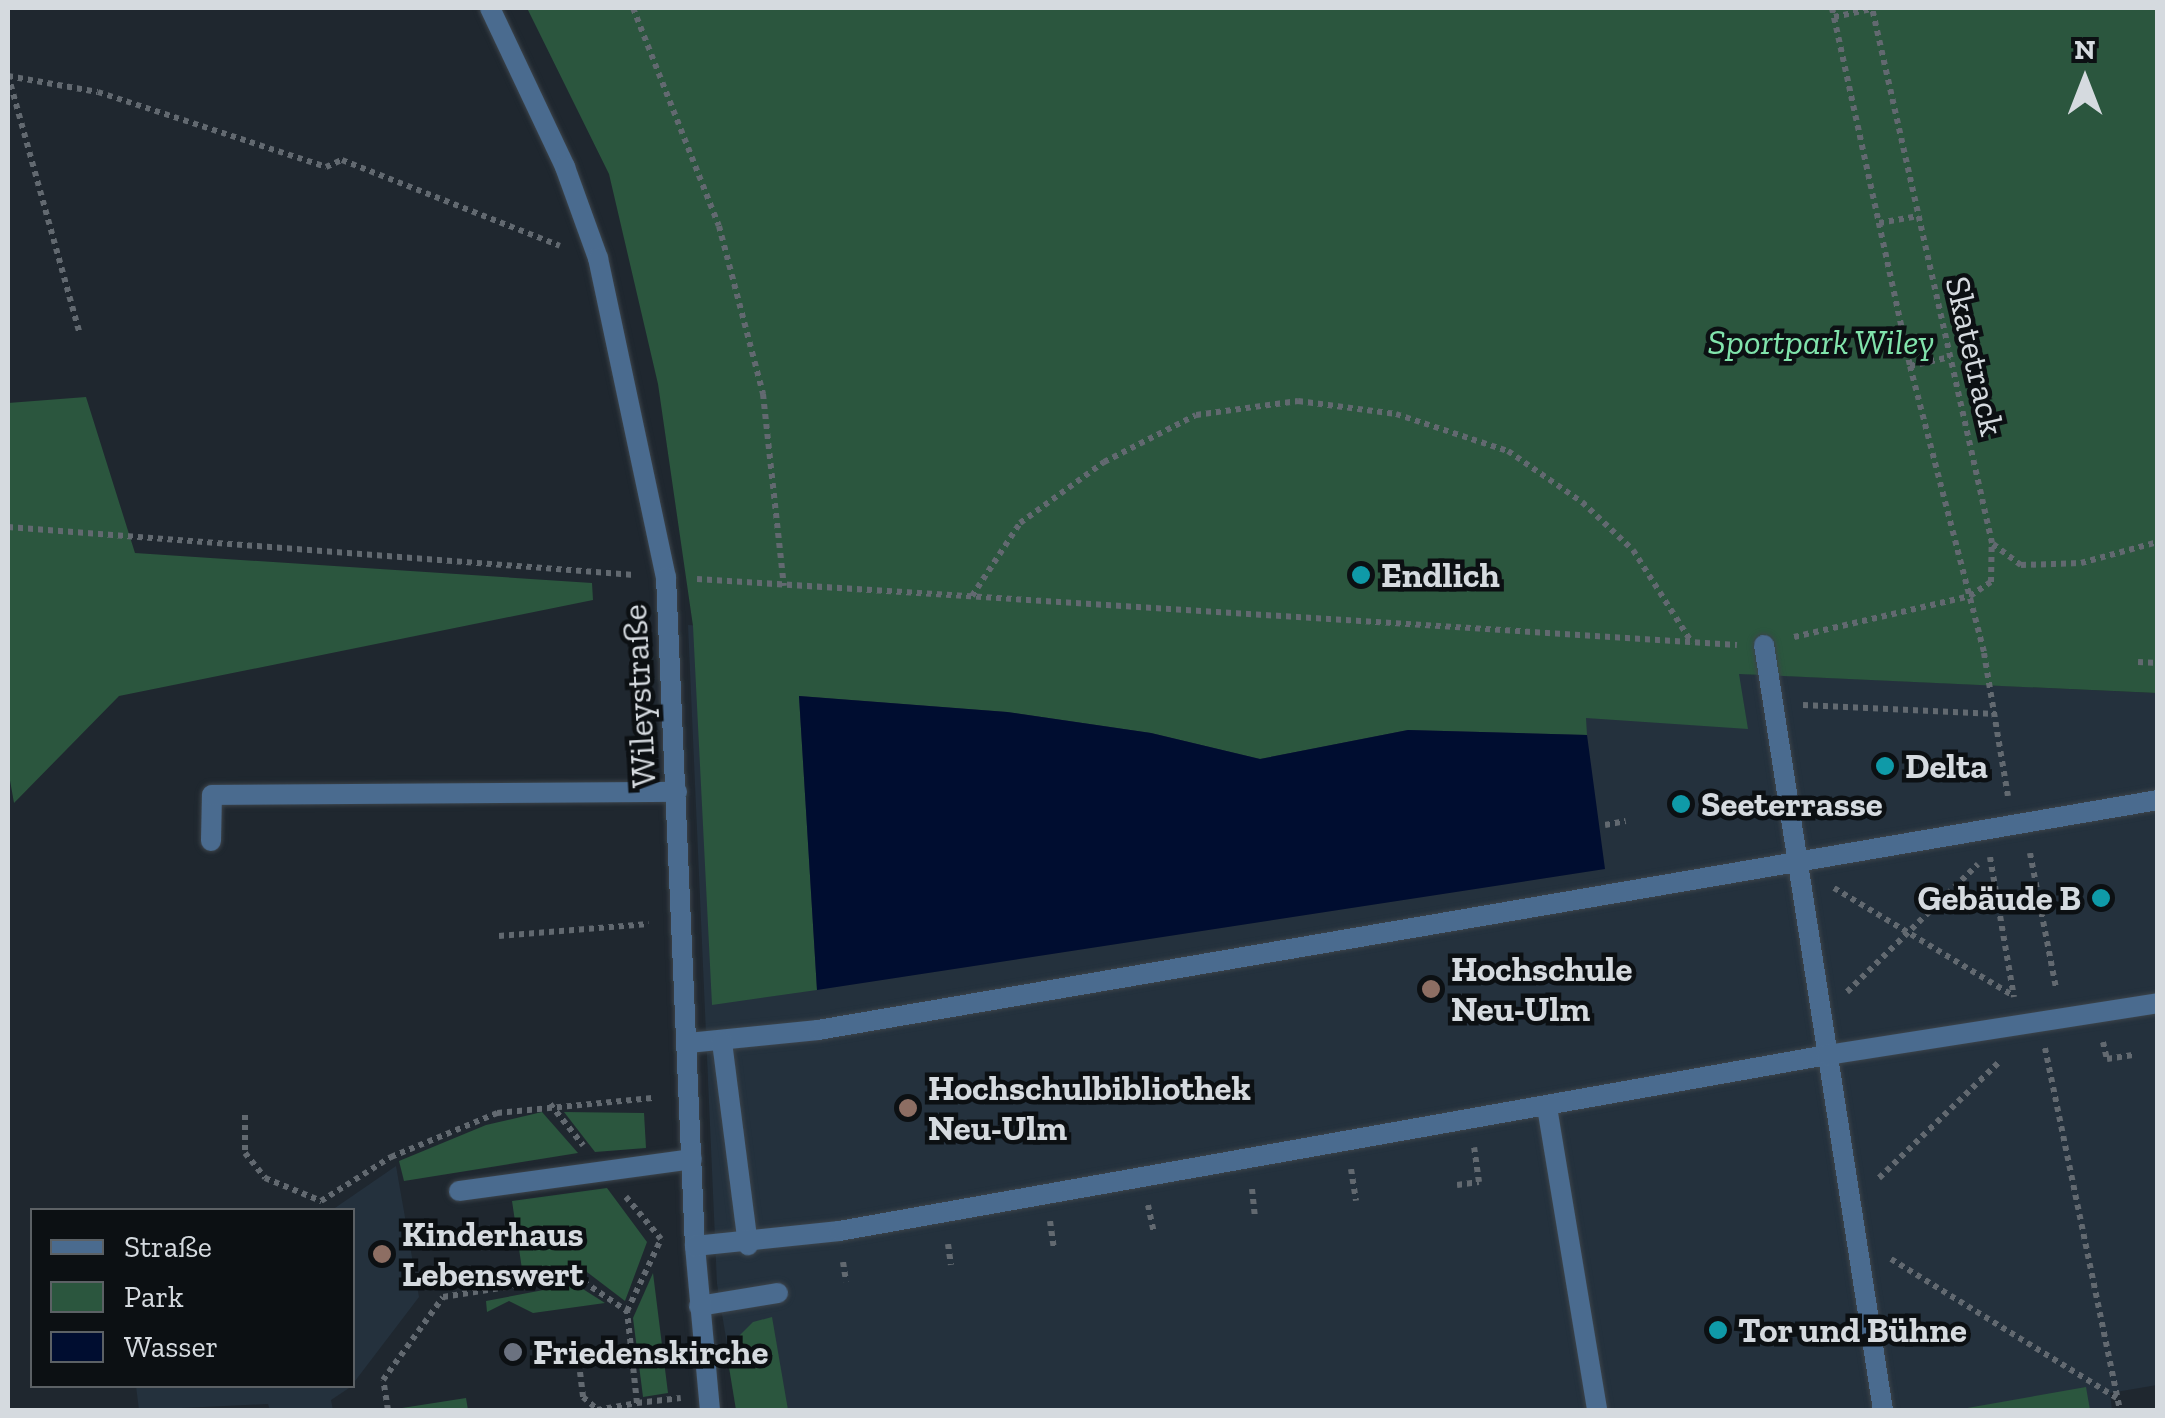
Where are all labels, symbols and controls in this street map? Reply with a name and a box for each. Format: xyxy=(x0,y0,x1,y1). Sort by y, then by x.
north arrow xyxy=(2035,30,2135,130)
text: N xyxy=(2074,33,2096,66)
street label: Skatetrack xyxy=(1936,272,2014,440)
park label: Sportpark Wiley xyxy=(1707,321,1935,363)
place label: Endlich xyxy=(1381,554,1500,596)
marker: Endlich xyxy=(1350,564,1372,586)
street label: Wileystraße xyxy=(613,603,665,789)
place label: Delta xyxy=(1905,745,1988,787)
marker: Delta xyxy=(1874,755,1896,777)
place label: Seeterrasse xyxy=(1701,783,1883,825)
marker: Seeterrasse xyxy=(1670,793,1692,815)
place label: Gebäude B xyxy=(1918,877,2081,919)
marker: Gebäude B xyxy=(2090,887,2112,909)
place label: Hochschule Neu-Ulm xyxy=(1451,948,1632,1030)
marker: Hochschule Neu-Ulm xyxy=(1420,978,1442,1000)
place label: Hochschulbibliothek Neu-Ulm xyxy=(928,1067,1251,1149)
marker: Hochschulbibliothek Neu-Ulm xyxy=(897,1097,919,1119)
legend xyxy=(30,1208,355,1388)
place label: Kinderhaus Lebenswert xyxy=(402,1213,584,1295)
text: Straße xyxy=(124,1229,212,1265)
marker: Kinderhaus Lebenswert xyxy=(371,1243,393,1265)
text: Park xyxy=(124,1279,184,1315)
place label: Tor und Bühne xyxy=(1738,1309,1967,1351)
marker: Tor und Bühne xyxy=(1707,1319,1729,1341)
text: Wasser xyxy=(124,1329,218,1365)
place label: Friedenskirche xyxy=(533,1331,768,1373)
marker: Friedenskirche xyxy=(502,1341,524,1363)

